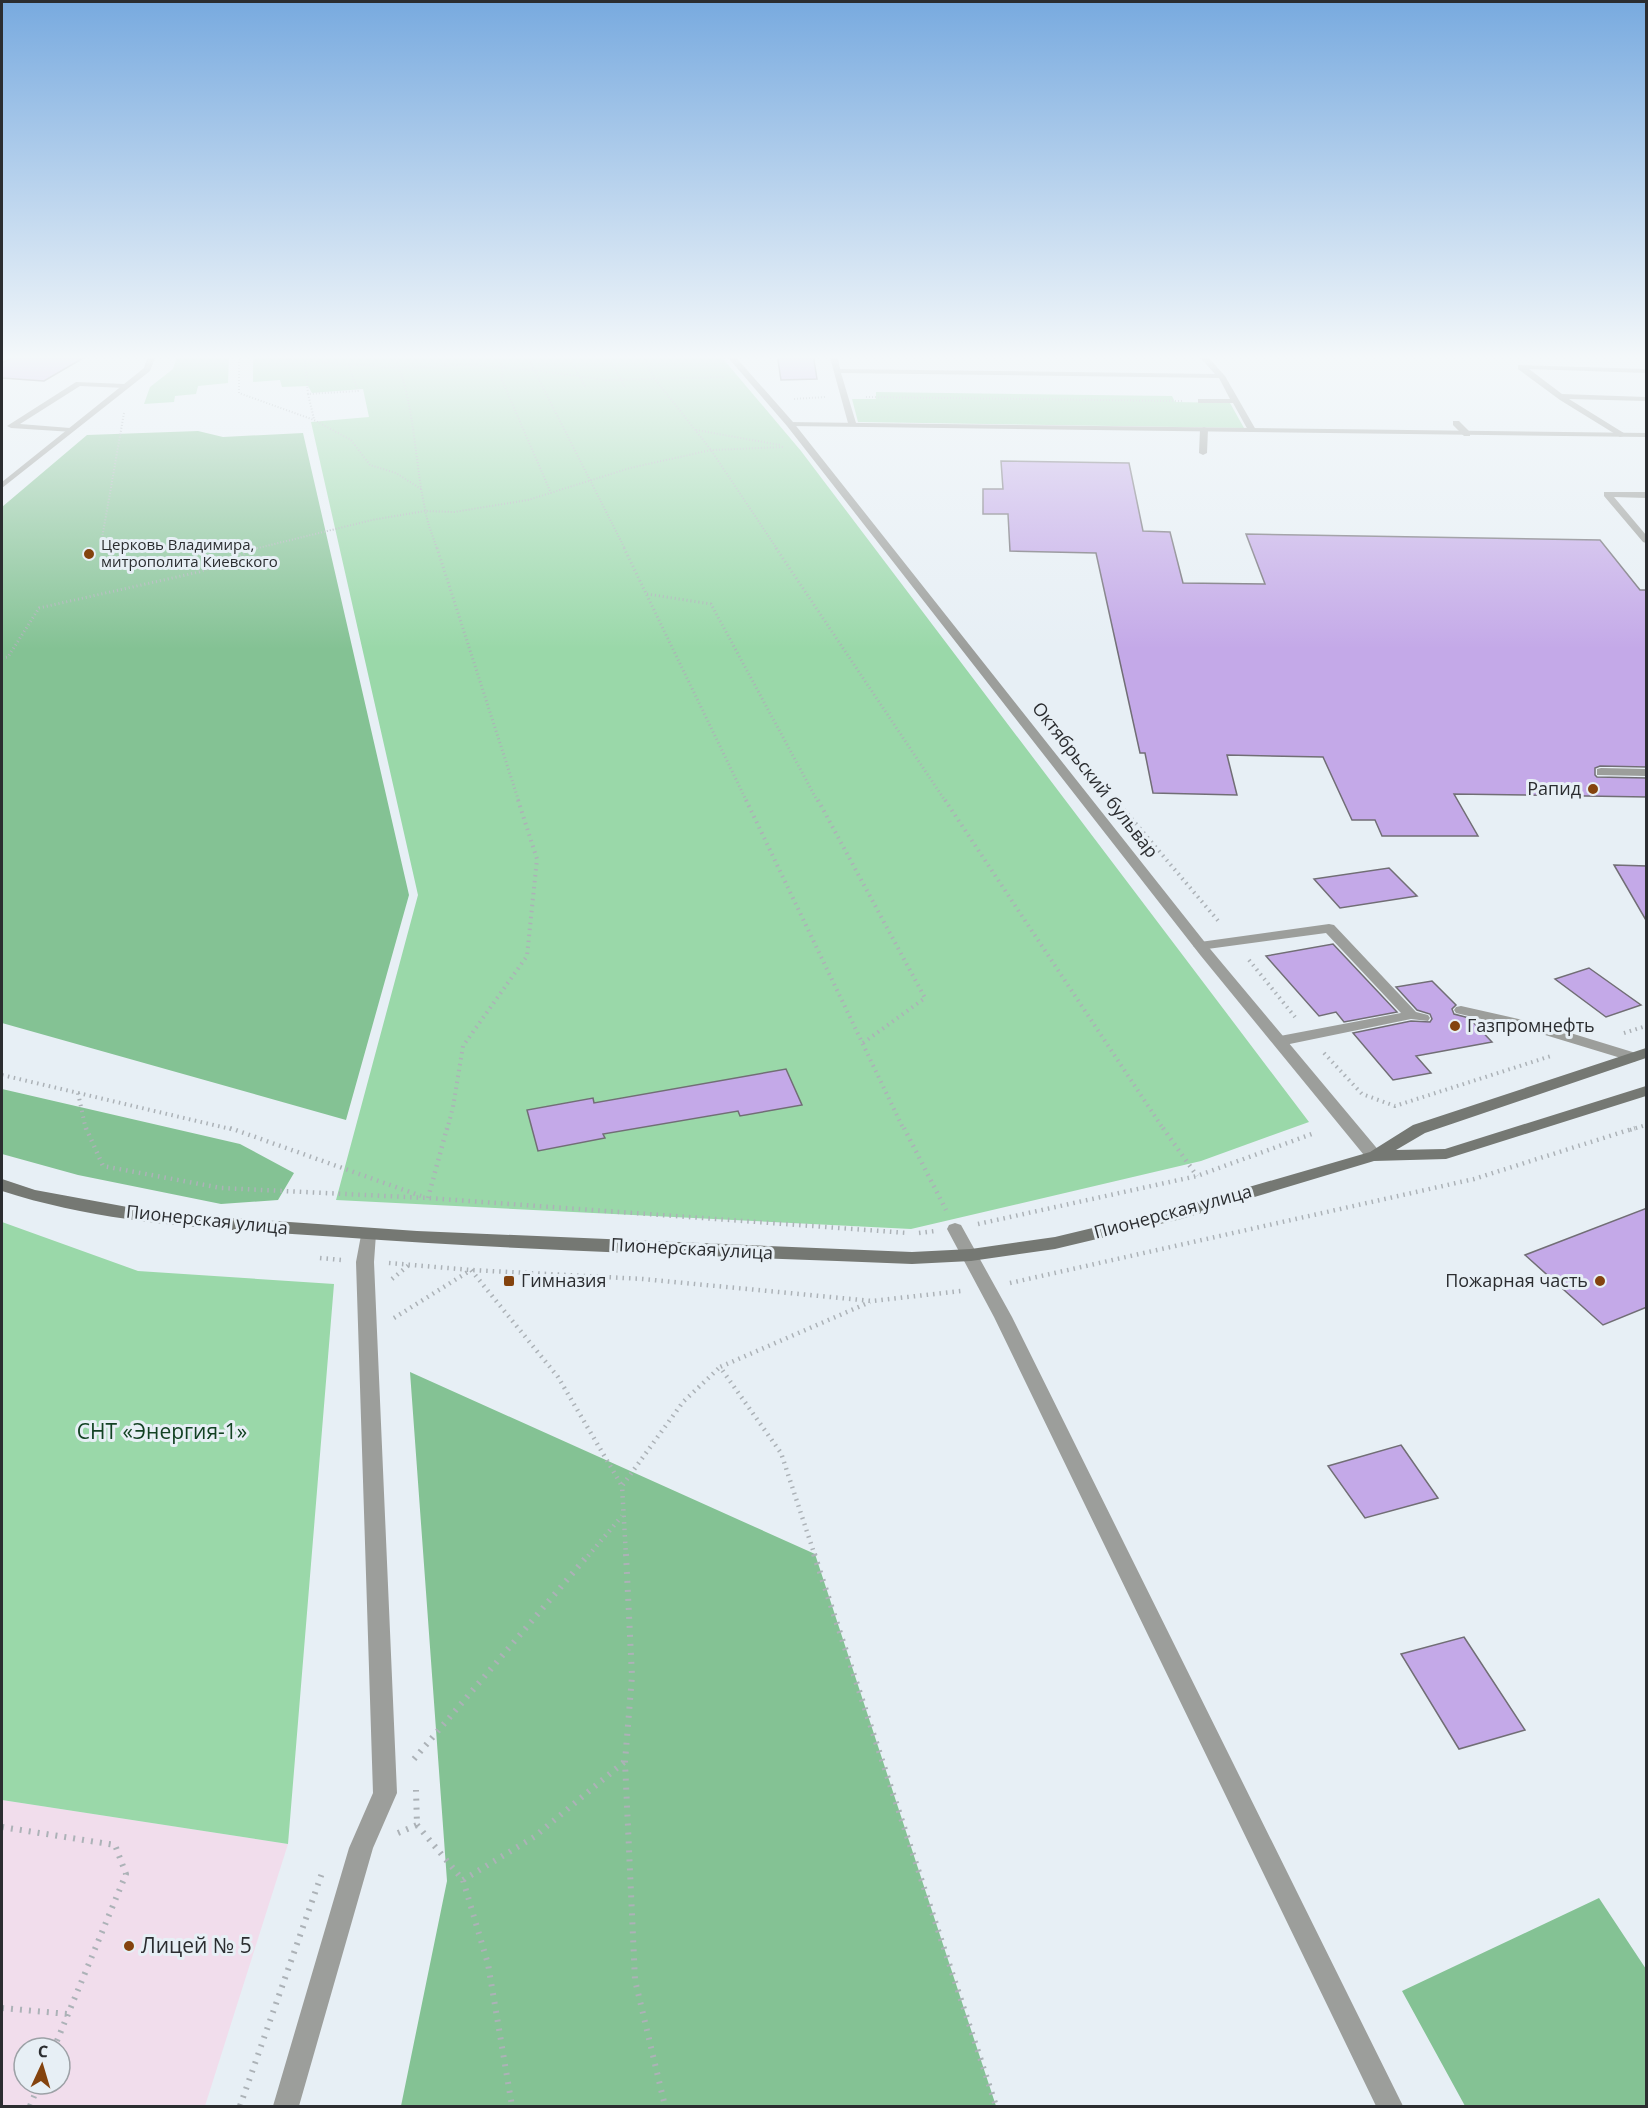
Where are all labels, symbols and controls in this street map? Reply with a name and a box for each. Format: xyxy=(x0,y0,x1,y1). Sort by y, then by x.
place label: Церковь Владимира, митрополита Киевского xyxy=(101,534,278,571)
marker: Церковь Владимира, митрополита Киевского xyxy=(82,547,96,561)
street label: Октябрьский бульвар xyxy=(1027,697,1164,862)
place label: Рапид xyxy=(1527,776,1581,800)
marker: Рапид xyxy=(1586,782,1600,796)
place label: Газпромнефть xyxy=(1467,1013,1595,1037)
marker: Газпромнефть xyxy=(1448,1019,1462,1033)
street label: Пионерская улица xyxy=(1091,1178,1254,1244)
street label: Пионерская улица xyxy=(125,1199,289,1239)
street label: Пионерская улица xyxy=(610,1232,774,1264)
place label: Гимназия xyxy=(521,1268,607,1292)
place label: Пожарная часть xyxy=(1445,1268,1588,1292)
marker: Гимназия xyxy=(502,1274,516,1288)
marker: Пожарная часть xyxy=(1593,1274,1607,1288)
park label: СНТ «Энергия-1» xyxy=(77,1417,247,1445)
place label: Лицей № 5 xyxy=(141,1931,252,1959)
marker: Лицей № 5 xyxy=(122,1939,136,1953)
north arrow xyxy=(12,2036,72,2096)
text: С xyxy=(37,2040,49,2062)

